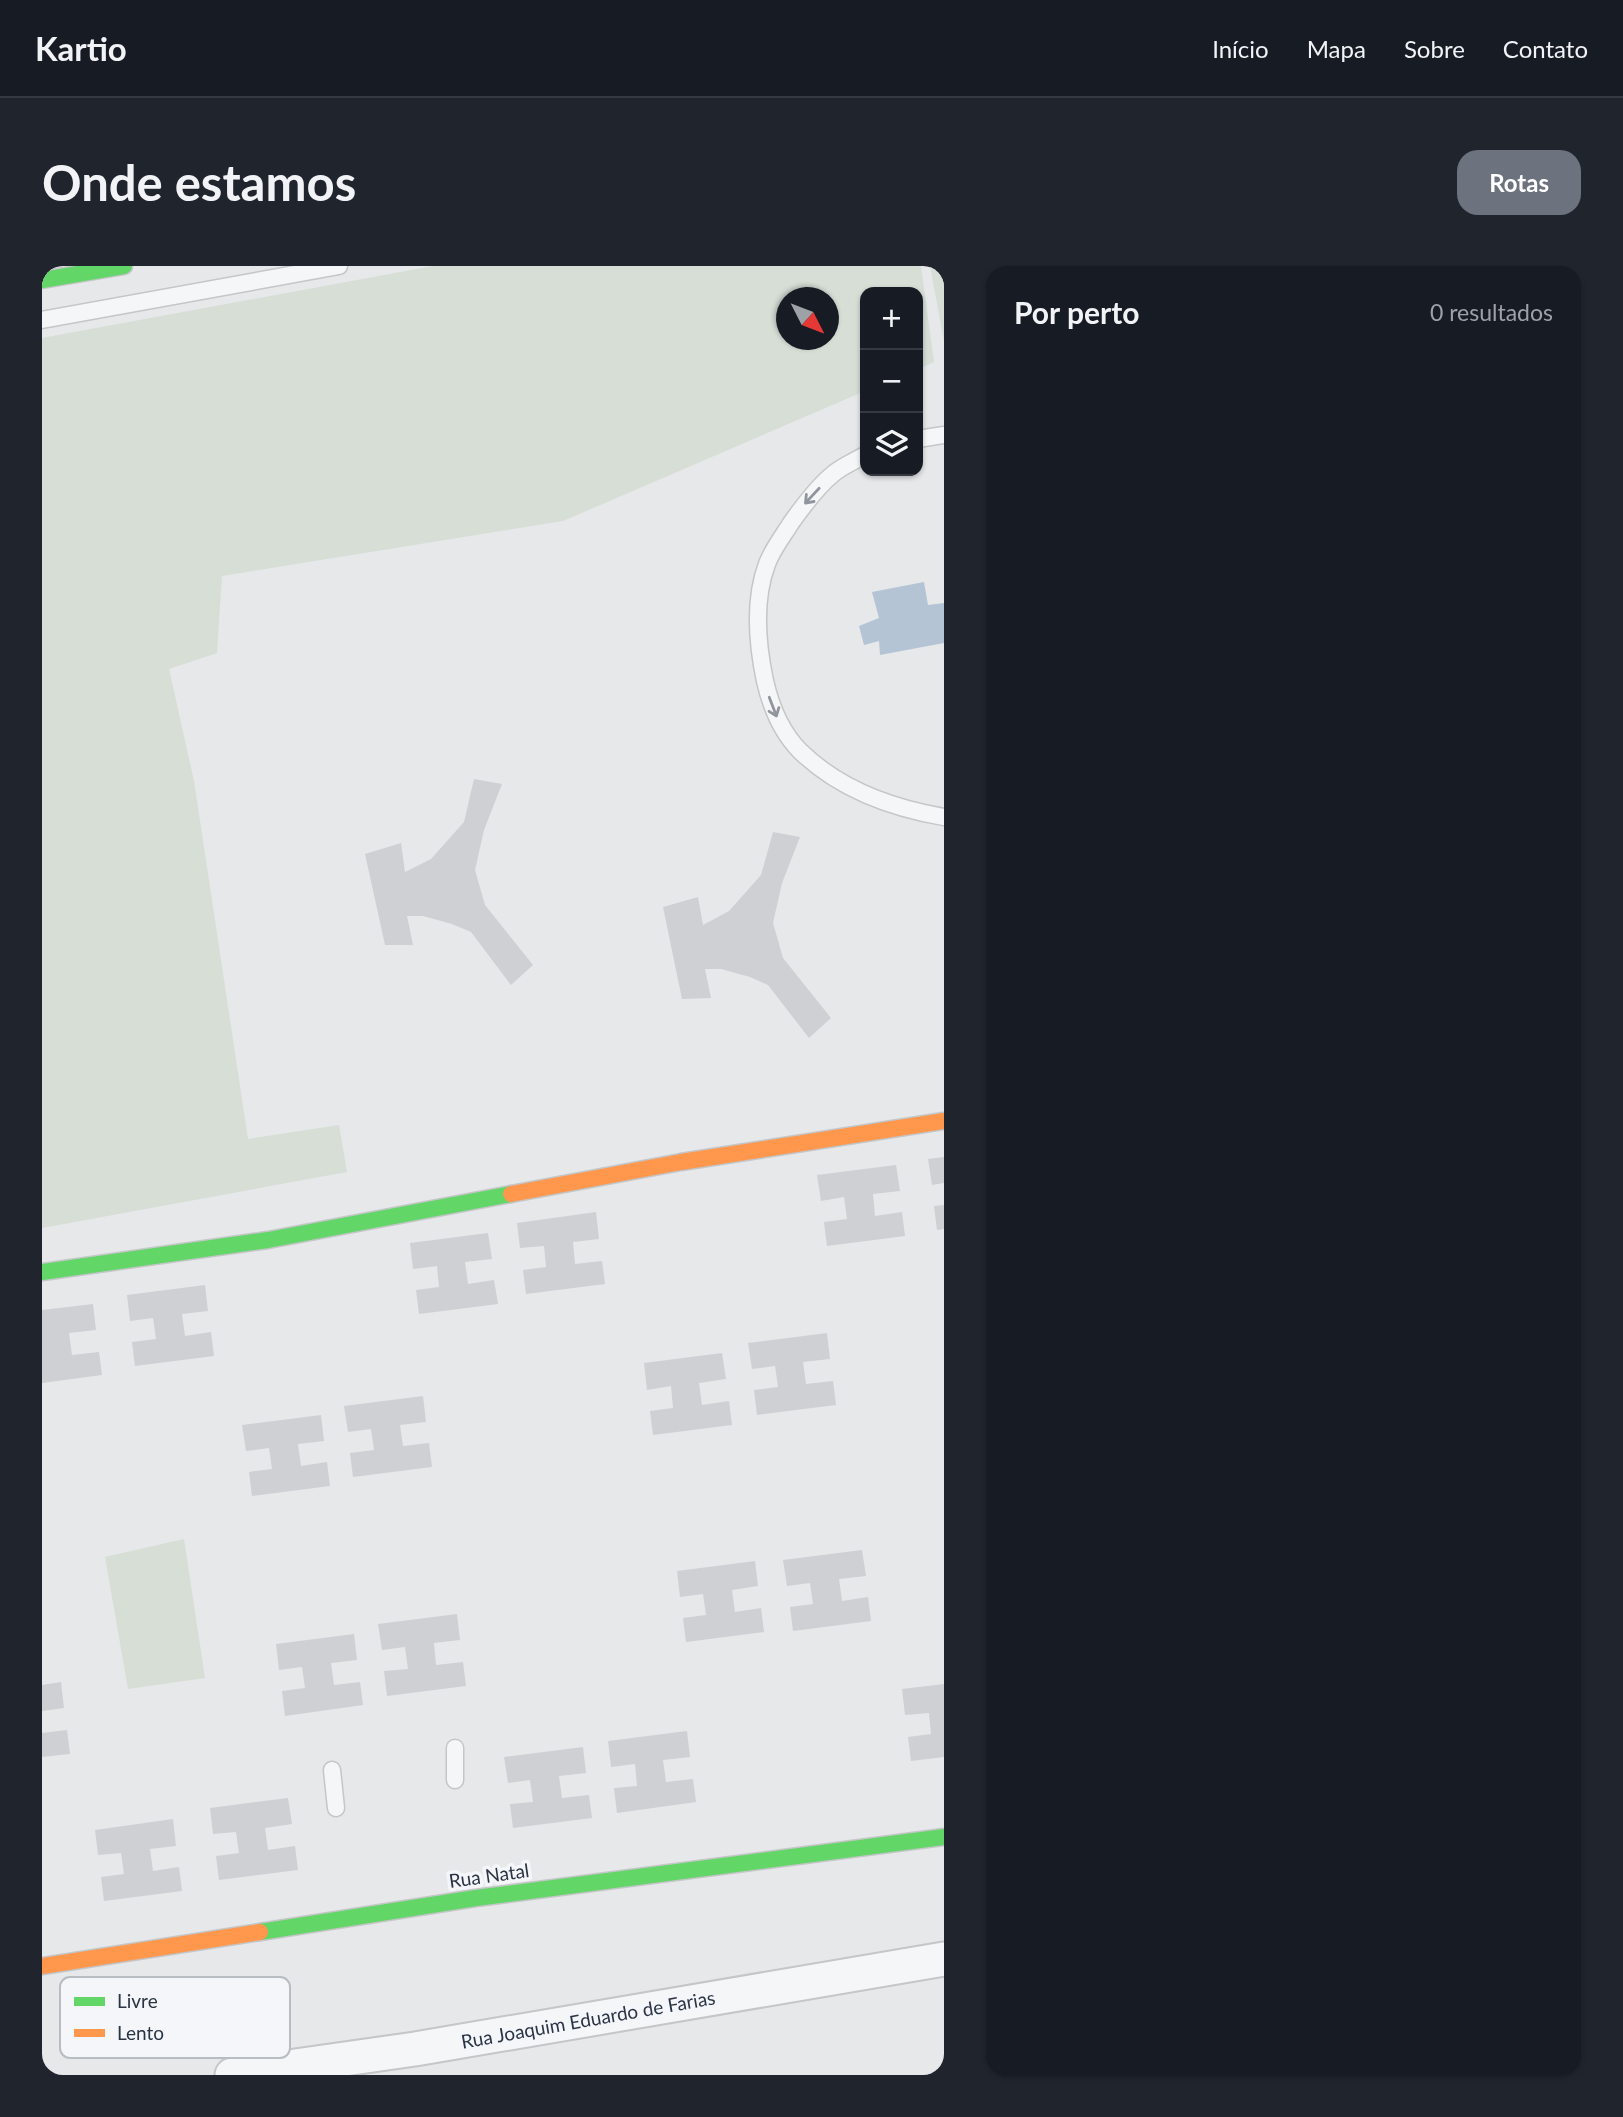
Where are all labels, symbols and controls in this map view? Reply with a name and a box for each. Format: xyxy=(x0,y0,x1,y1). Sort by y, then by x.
text: Kartio xyxy=(35,28,127,68)
text: Início xyxy=(1212,34,1269,63)
text: Mapa xyxy=(1307,34,1366,63)
text: Sobre xyxy=(1404,34,1465,63)
text: Contato xyxy=(1503,34,1588,63)
button: Rotas xyxy=(1457,150,1581,215)
text: Onde estamos xyxy=(42,153,356,211)
north arrow xyxy=(776,287,839,350)
map controls xyxy=(860,287,923,476)
button: + xyxy=(860,287,923,350)
text: Por perto xyxy=(1014,294,1139,330)
text: 0 resultados xyxy=(1430,298,1553,326)
button: − xyxy=(860,350,923,413)
button: layers xyxy=(860,413,923,476)
one-way arrow xyxy=(803,487,820,504)
one-way arrow xyxy=(768,696,781,718)
street label: Rua Natal xyxy=(447,1858,531,1892)
legend xyxy=(60,1977,290,2058)
street label: Rua Joaquim Eduardo de Farias xyxy=(459,1985,717,2053)
text: Livre xyxy=(117,1989,158,2012)
text: Lento xyxy=(117,2021,164,2044)

